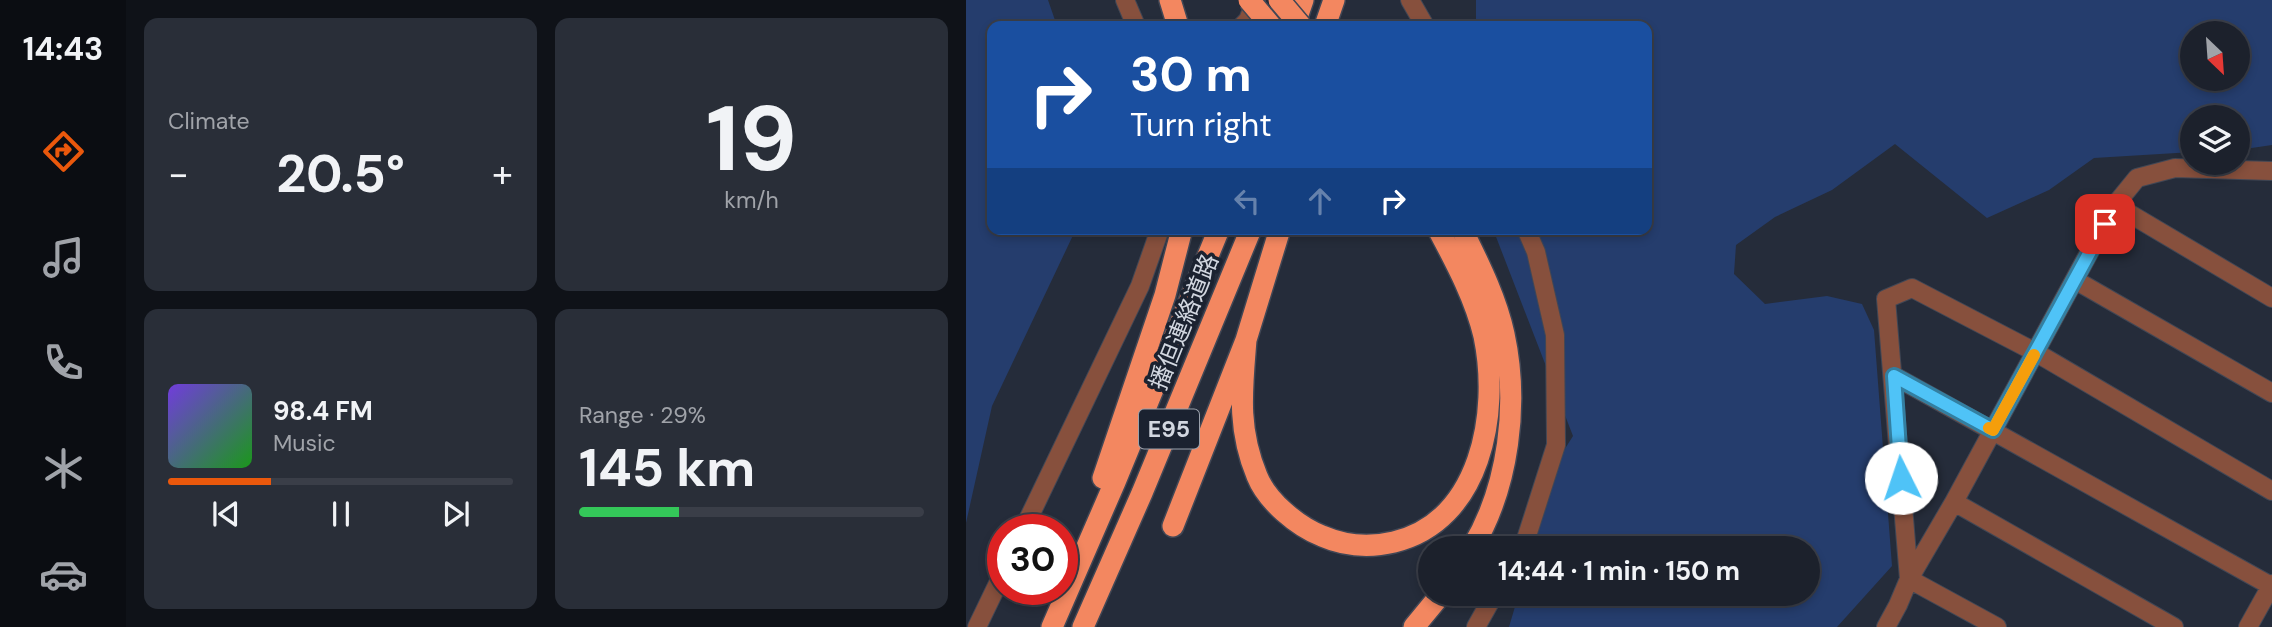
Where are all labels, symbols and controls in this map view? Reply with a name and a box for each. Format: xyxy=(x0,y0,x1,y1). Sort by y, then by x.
north arrow xyxy=(2180,21,2250,91)
map controls xyxy=(2180,21,2250,175)
text: 14:43 xyxy=(23,28,103,70)
text: 30 m xyxy=(1130,42,1252,106)
icon: right xyxy=(1015,49,1106,140)
text: 19 xyxy=(706,80,797,198)
text: Turn right xyxy=(1130,104,1272,146)
button: layers xyxy=(2180,105,2250,175)
text: Climate xyxy=(168,106,250,136)
icon: directions xyxy=(39,127,88,176)
text: 20.5° xyxy=(276,140,405,208)
text: − xyxy=(168,149,189,199)
text: + xyxy=(492,149,513,199)
icon: left xyxy=(1228,182,1266,220)
icon: ahead xyxy=(1301,182,1339,220)
icon: right xyxy=(1374,182,1412,220)
text: km/h xyxy=(724,185,779,215)
pin xyxy=(2075,194,2135,254)
icon: arrive xyxy=(2086,205,2124,243)
icon: music xyxy=(39,233,88,282)
street label: 播但連絡道路 xyxy=(1142,249,1225,394)
icon: phone xyxy=(39,338,88,387)
text: 98.4 FM xyxy=(273,394,373,428)
text: Range · 29% xyxy=(579,400,706,430)
road number: E95 xyxy=(1139,410,1199,448)
text: Music xyxy=(273,428,336,458)
text: 145 km xyxy=(579,434,755,502)
position arrow xyxy=(1864,441,1938,515)
icon: climate xyxy=(39,444,88,493)
icon: previous xyxy=(207,495,245,533)
icon: pause xyxy=(322,495,360,533)
icon: next xyxy=(437,495,475,533)
speed limit sign: 30 xyxy=(987,514,1078,605)
icon: car xyxy=(39,550,88,599)
text: 14:44 · 1 min · 150 m xyxy=(1498,554,1740,588)

